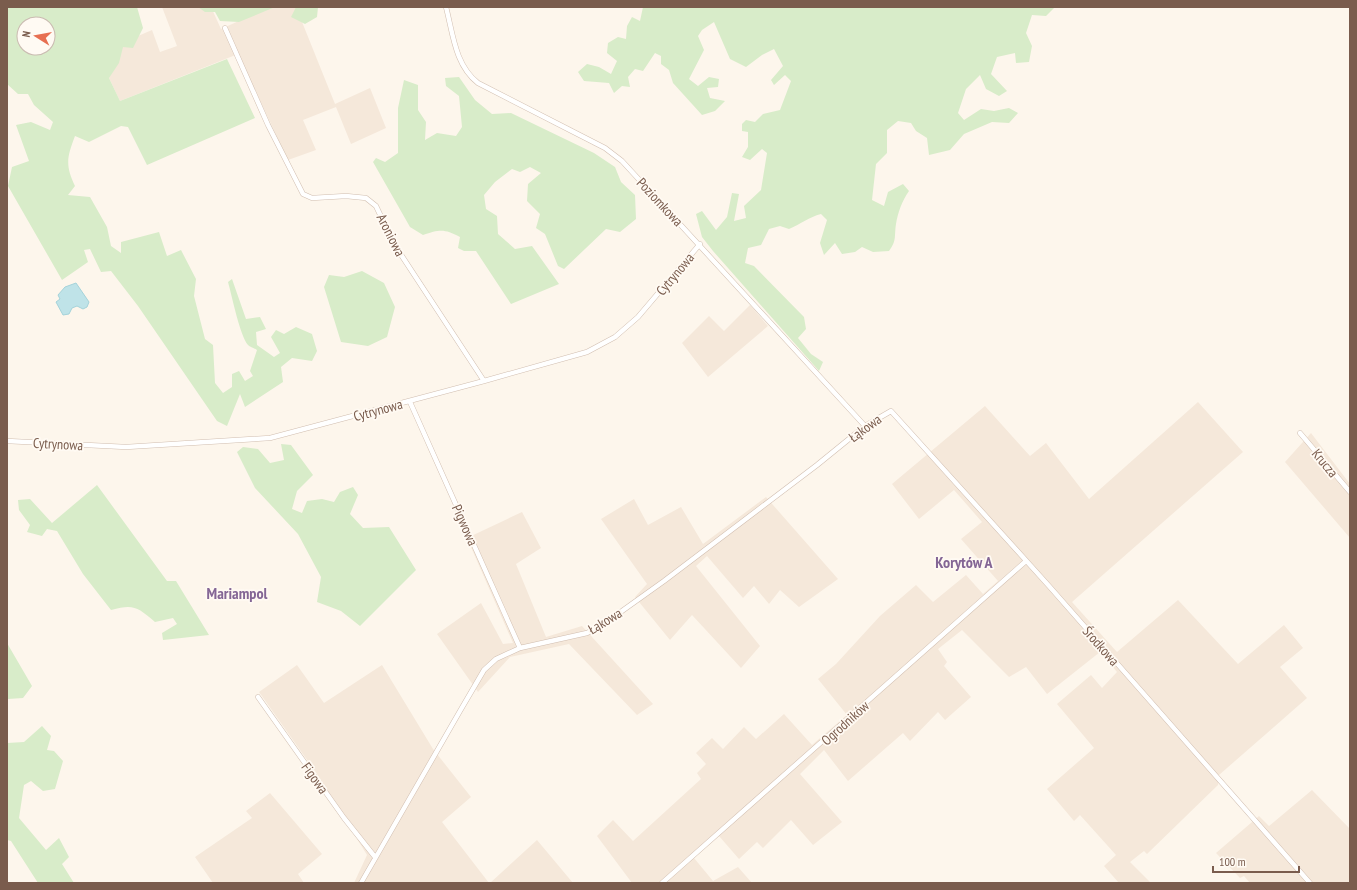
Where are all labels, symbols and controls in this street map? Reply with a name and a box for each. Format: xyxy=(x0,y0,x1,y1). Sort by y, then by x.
north arrow xyxy=(16,16,56,56)
text: N xyxy=(19,30,34,38)
street label: Poziomkowa xyxy=(633,174,687,230)
street label: Aroniowa xyxy=(373,211,409,259)
street label: Cytrynowa xyxy=(652,249,698,299)
street label: Cytrynowa xyxy=(351,395,405,425)
street label: Łąkowa xyxy=(845,410,885,446)
street label: Cytrynowa xyxy=(33,434,83,454)
street label: Krucza xyxy=(1308,445,1342,481)
street label: Pigwowa xyxy=(448,502,482,548)
district label: Korytów A xyxy=(935,552,994,572)
district label: Mariampol xyxy=(207,583,268,603)
street label: Łąkowa xyxy=(585,604,625,638)
street label: Środkowa xyxy=(1079,622,1123,670)
street label: Ogrodników xyxy=(817,696,873,749)
street label: Figowa xyxy=(298,759,332,797)
scale bar xyxy=(1213,848,1299,874)
text: 100 m xyxy=(1219,854,1246,869)

